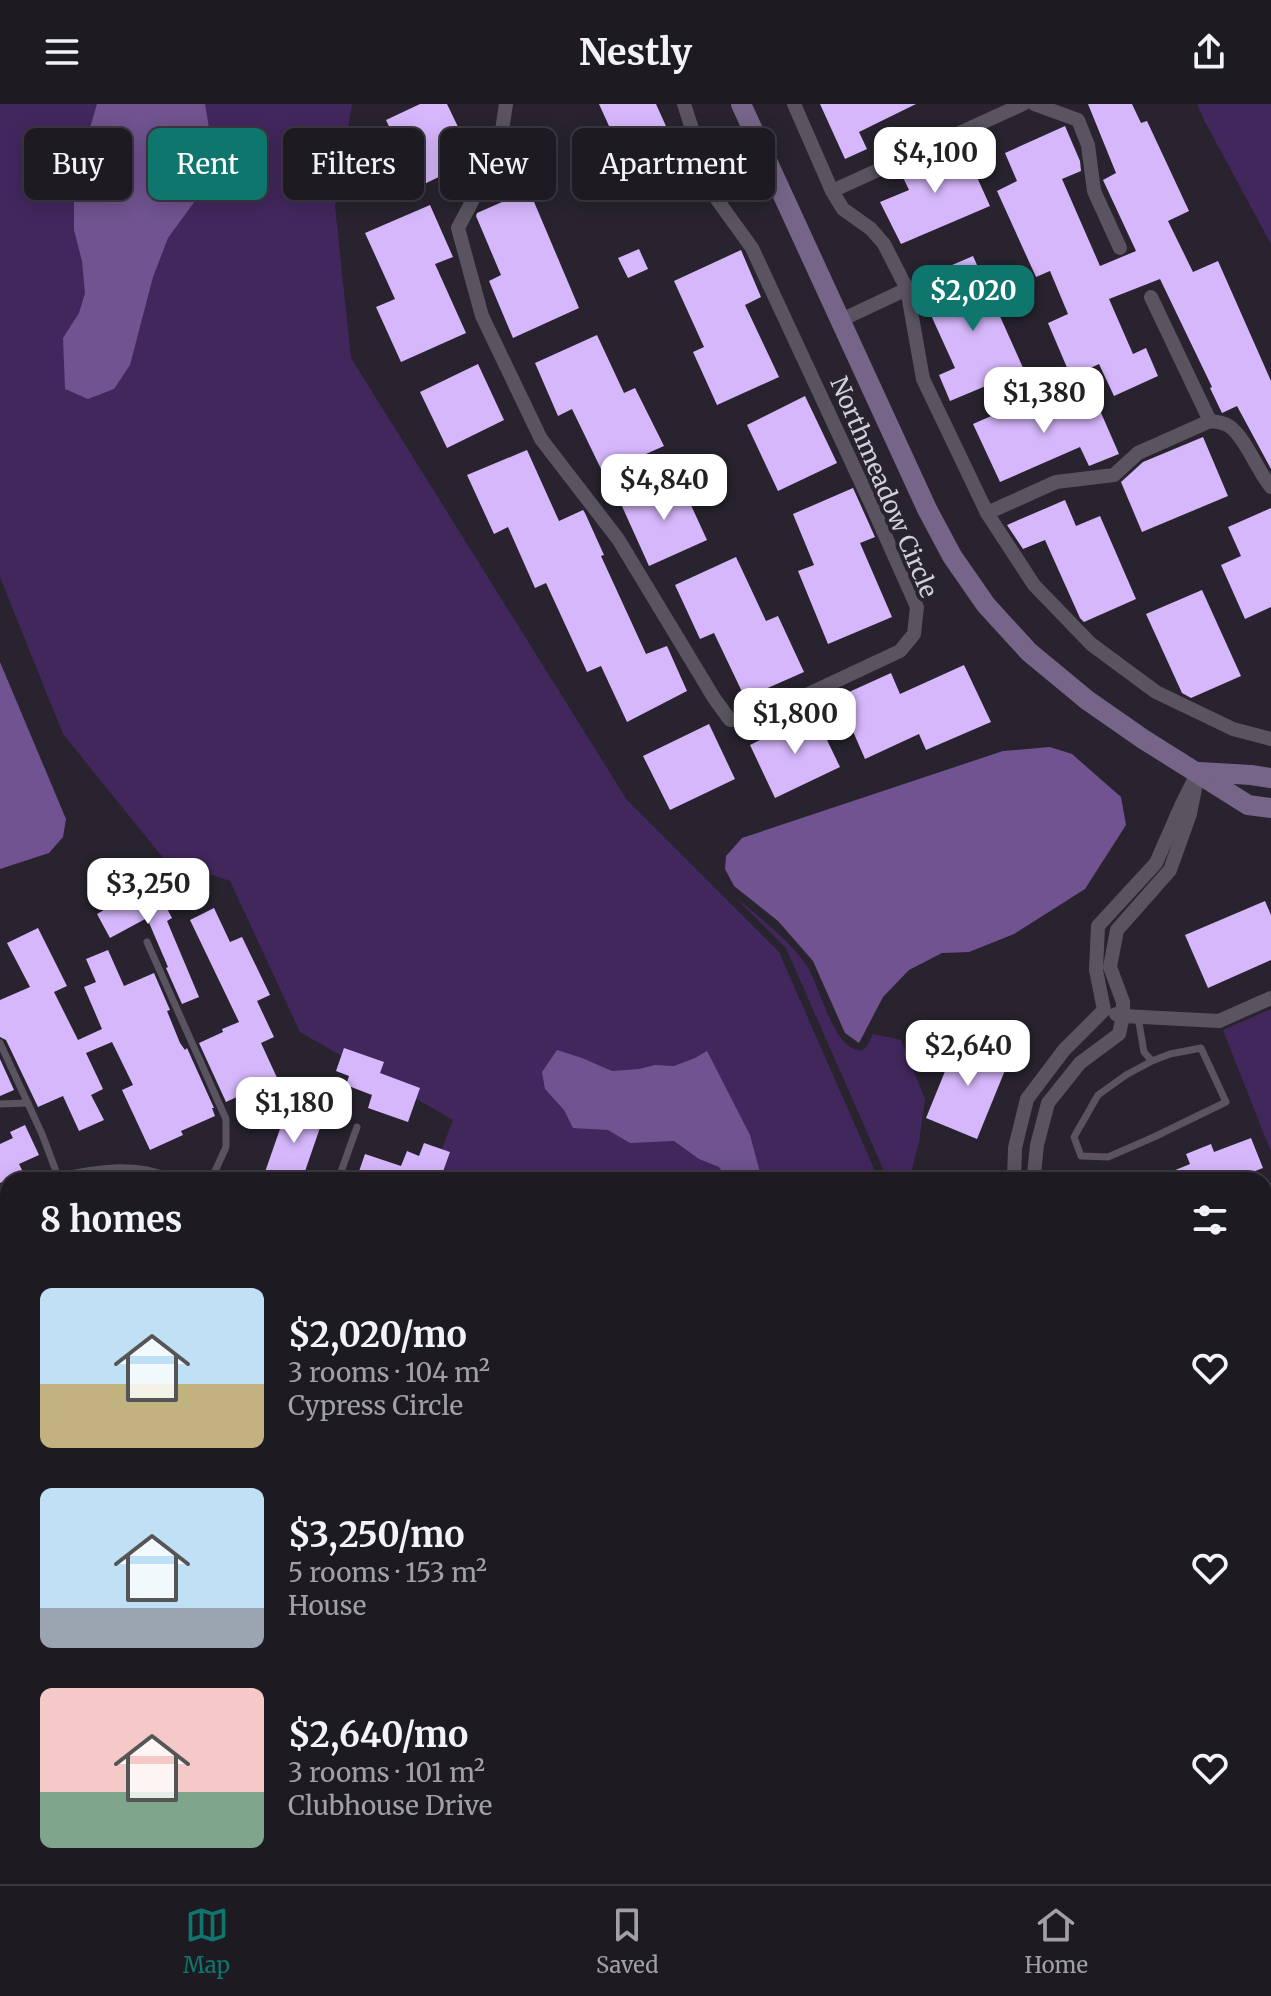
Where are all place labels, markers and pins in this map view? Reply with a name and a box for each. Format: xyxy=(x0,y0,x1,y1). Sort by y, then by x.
pin: $4,100 xyxy=(870,127,1000,195)
pin: $2,020 xyxy=(908,265,1038,333)
pin: $1,380 xyxy=(979,367,1109,435)
pin: $4,840 xyxy=(599,454,729,522)
pin: $1,800 xyxy=(730,688,860,756)
pin: $3,250 xyxy=(83,858,213,926)
pin: $2,640 xyxy=(903,1020,1033,1088)
pin: $1,180 xyxy=(229,1077,359,1145)

